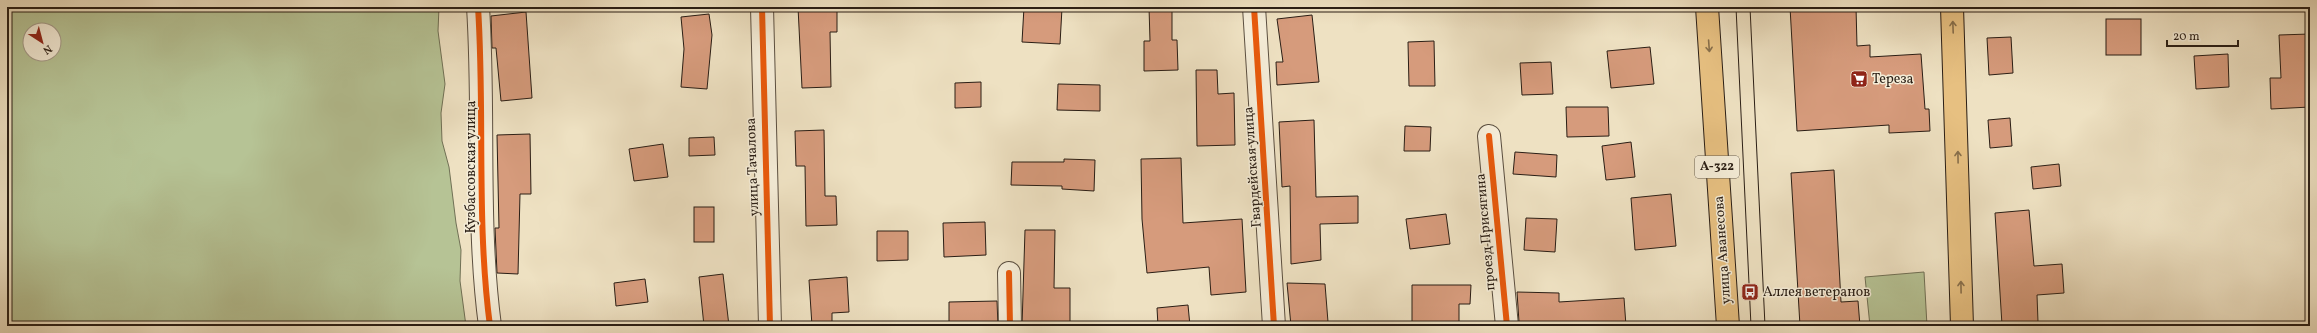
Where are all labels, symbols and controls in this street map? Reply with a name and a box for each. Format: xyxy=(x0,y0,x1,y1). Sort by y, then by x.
one-way arrow xyxy=(1949,21,1957,34)
north arrow xyxy=(22,22,62,62)
scale bar xyxy=(2167,22,2238,48)
text: 20 m xyxy=(2173,29,2200,45)
one-way arrow xyxy=(1706,39,1713,52)
text: N xyxy=(39,40,55,57)
supermarket icon: Тереза xyxy=(1849,69,1869,89)
place label: Тереза xyxy=(1872,70,1914,89)
street label: Кузбассовская улица xyxy=(462,101,481,233)
street label: Гвардейская улица xyxy=(1239,106,1267,228)
street label: улица Тачалова xyxy=(742,117,764,217)
one-way arrow xyxy=(1954,151,1962,164)
road number: А-322 xyxy=(1695,156,1739,178)
street label: проезд Присягина xyxy=(1471,173,1501,291)
street label: улица Аванесова xyxy=(1710,195,1736,305)
one-way arrow xyxy=(1957,281,1965,294)
bus stop icon: Аллея ветеранов xyxy=(1740,282,1760,302)
place label: Аллея ветеранов xyxy=(1763,283,1870,302)

